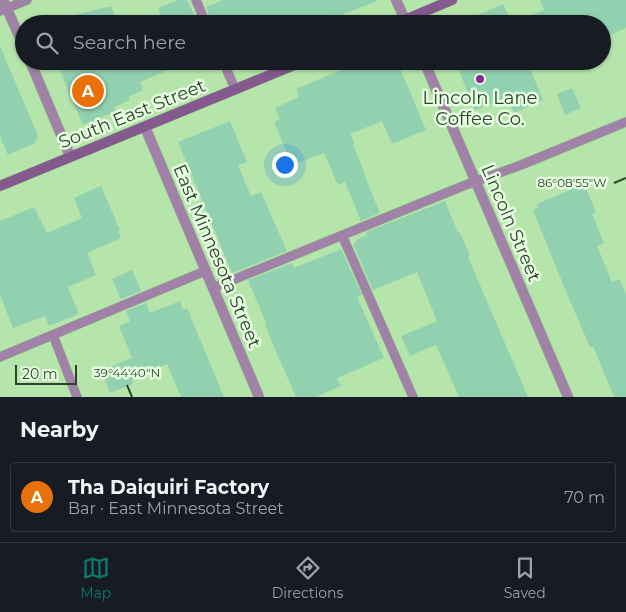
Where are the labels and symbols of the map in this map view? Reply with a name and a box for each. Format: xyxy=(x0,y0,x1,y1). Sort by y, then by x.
pin: A xyxy=(72,72,104,110)
marker: Lincoln Lane Coffee Co. xyxy=(474,73,486,85)
street label: South East Street xyxy=(55,75,209,153)
place label: Lincoln Lane Coffee Co. xyxy=(423,87,538,130)
your location xyxy=(272,152,298,178)
street label: East Minnesota Street xyxy=(168,161,266,351)
street label: Lincoln Street xyxy=(476,161,546,285)
text: 86°08'55"W xyxy=(537,175,607,190)
scale bar xyxy=(15,362,78,385)
text: 39°44'40"N xyxy=(94,365,160,380)

